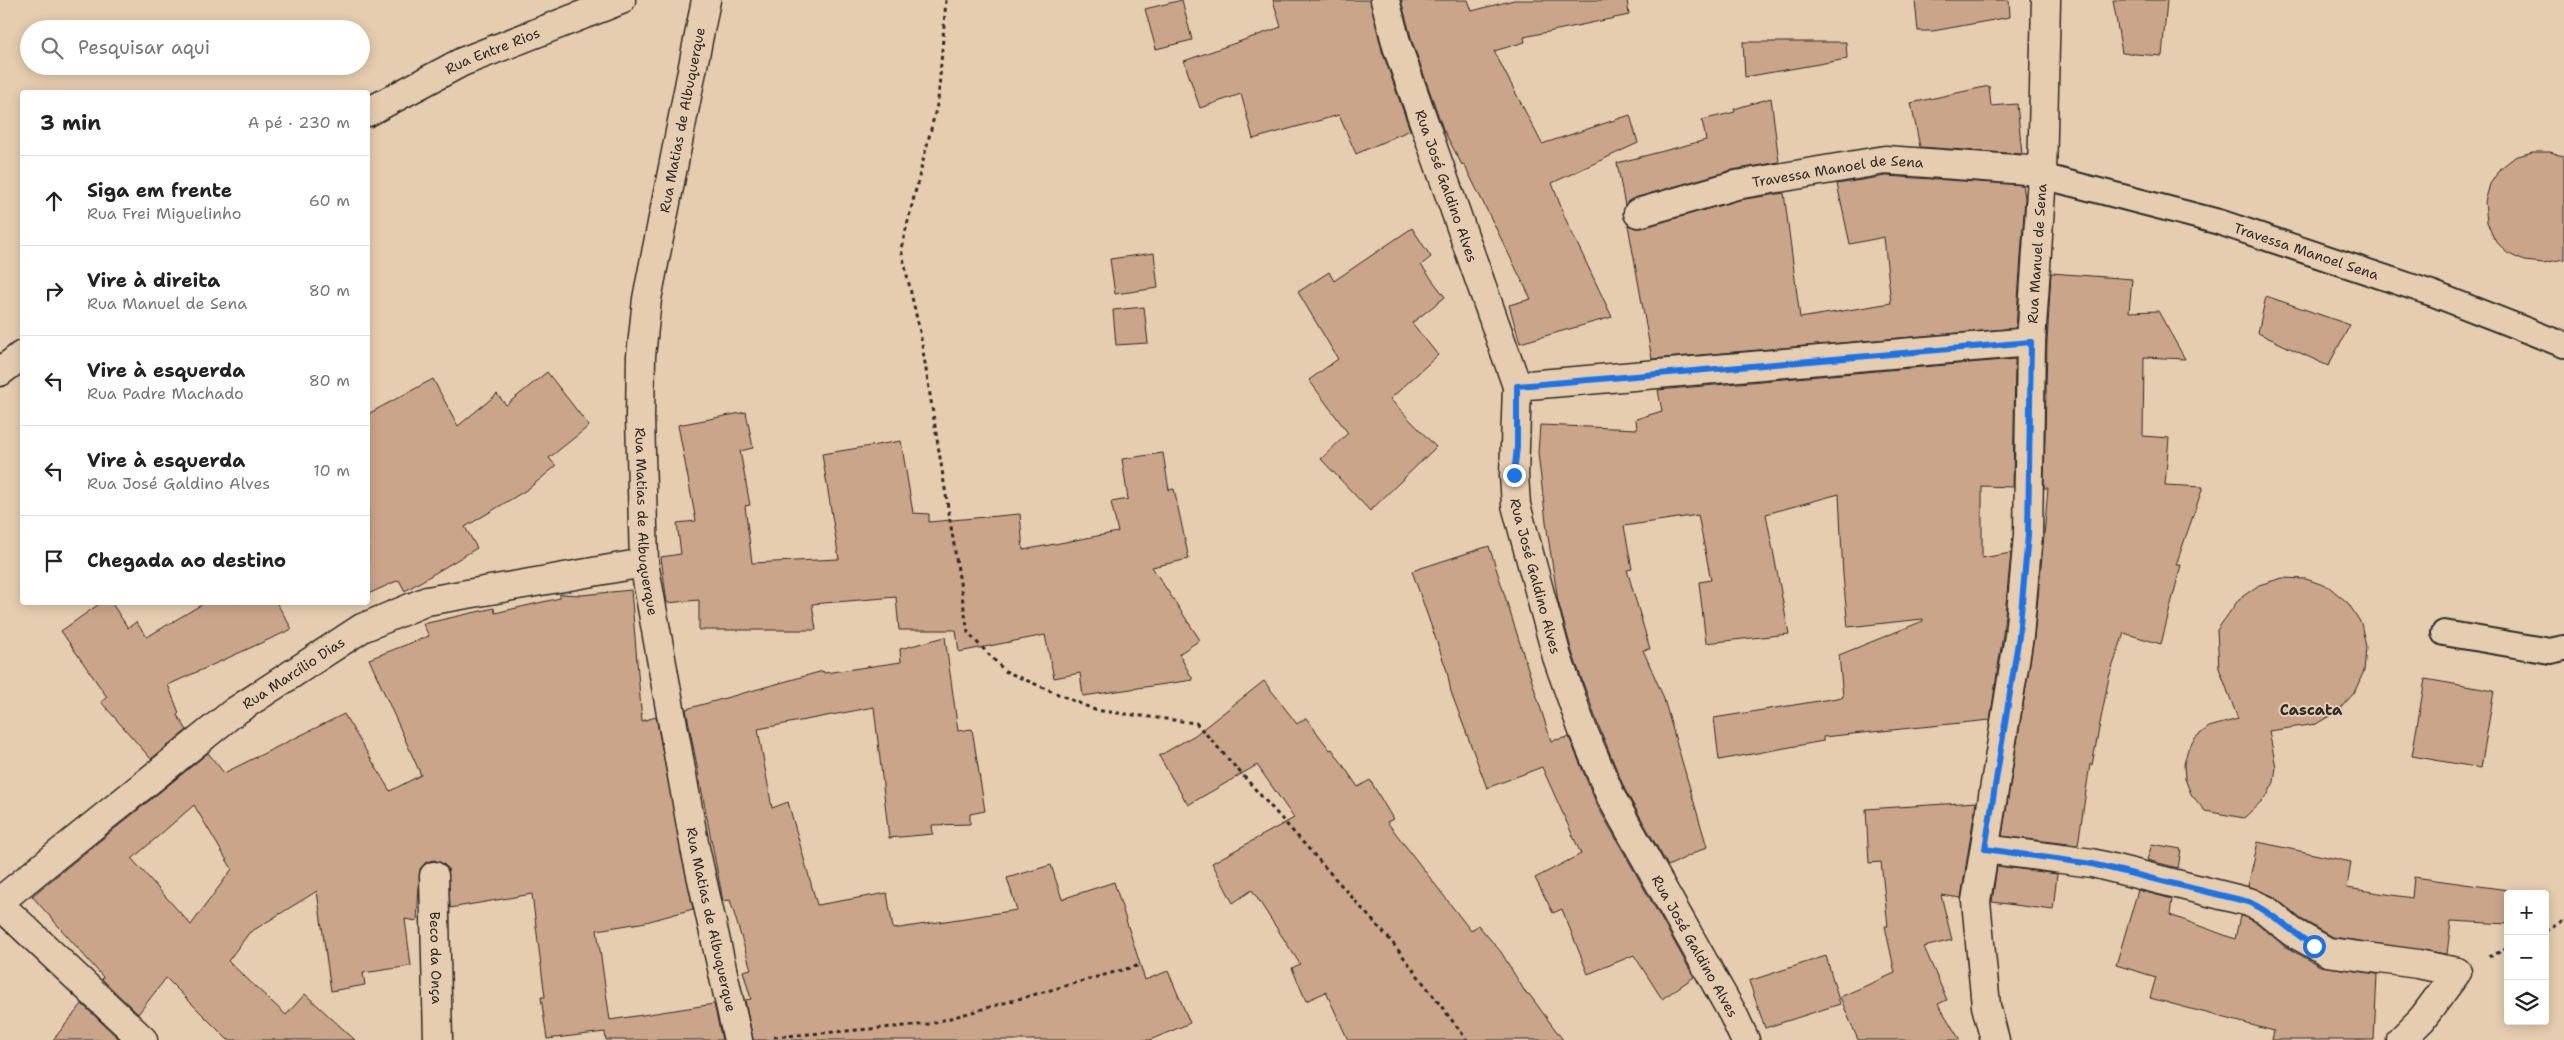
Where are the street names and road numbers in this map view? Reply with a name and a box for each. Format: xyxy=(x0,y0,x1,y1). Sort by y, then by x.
street label: Rua Entre Rios xyxy=(442,23,543,78)
street label: Rua Matias de Albuquerque xyxy=(655,26,709,214)
street label: Rua José Galdino Alves xyxy=(1411,107,1482,265)
street label: Travessa Manoel de Sena xyxy=(1751,151,1924,191)
street label: Rua Manuel de Sena xyxy=(2023,183,2050,324)
street label: Travessa Manoel Sena xyxy=(2232,219,2381,284)
street label: Rua Matias de Albuquerque xyxy=(631,427,662,617)
street label: Rua José Galdino Alves xyxy=(1507,498,1565,656)
street label: Rua Marcílio Dias xyxy=(239,633,348,713)
street label: Rua Matias de Albuquerque xyxy=(682,826,740,1014)
street label: Rua José Galdino Alves xyxy=(1648,872,1742,1021)
street label: Beco da Onça xyxy=(426,912,446,1005)

